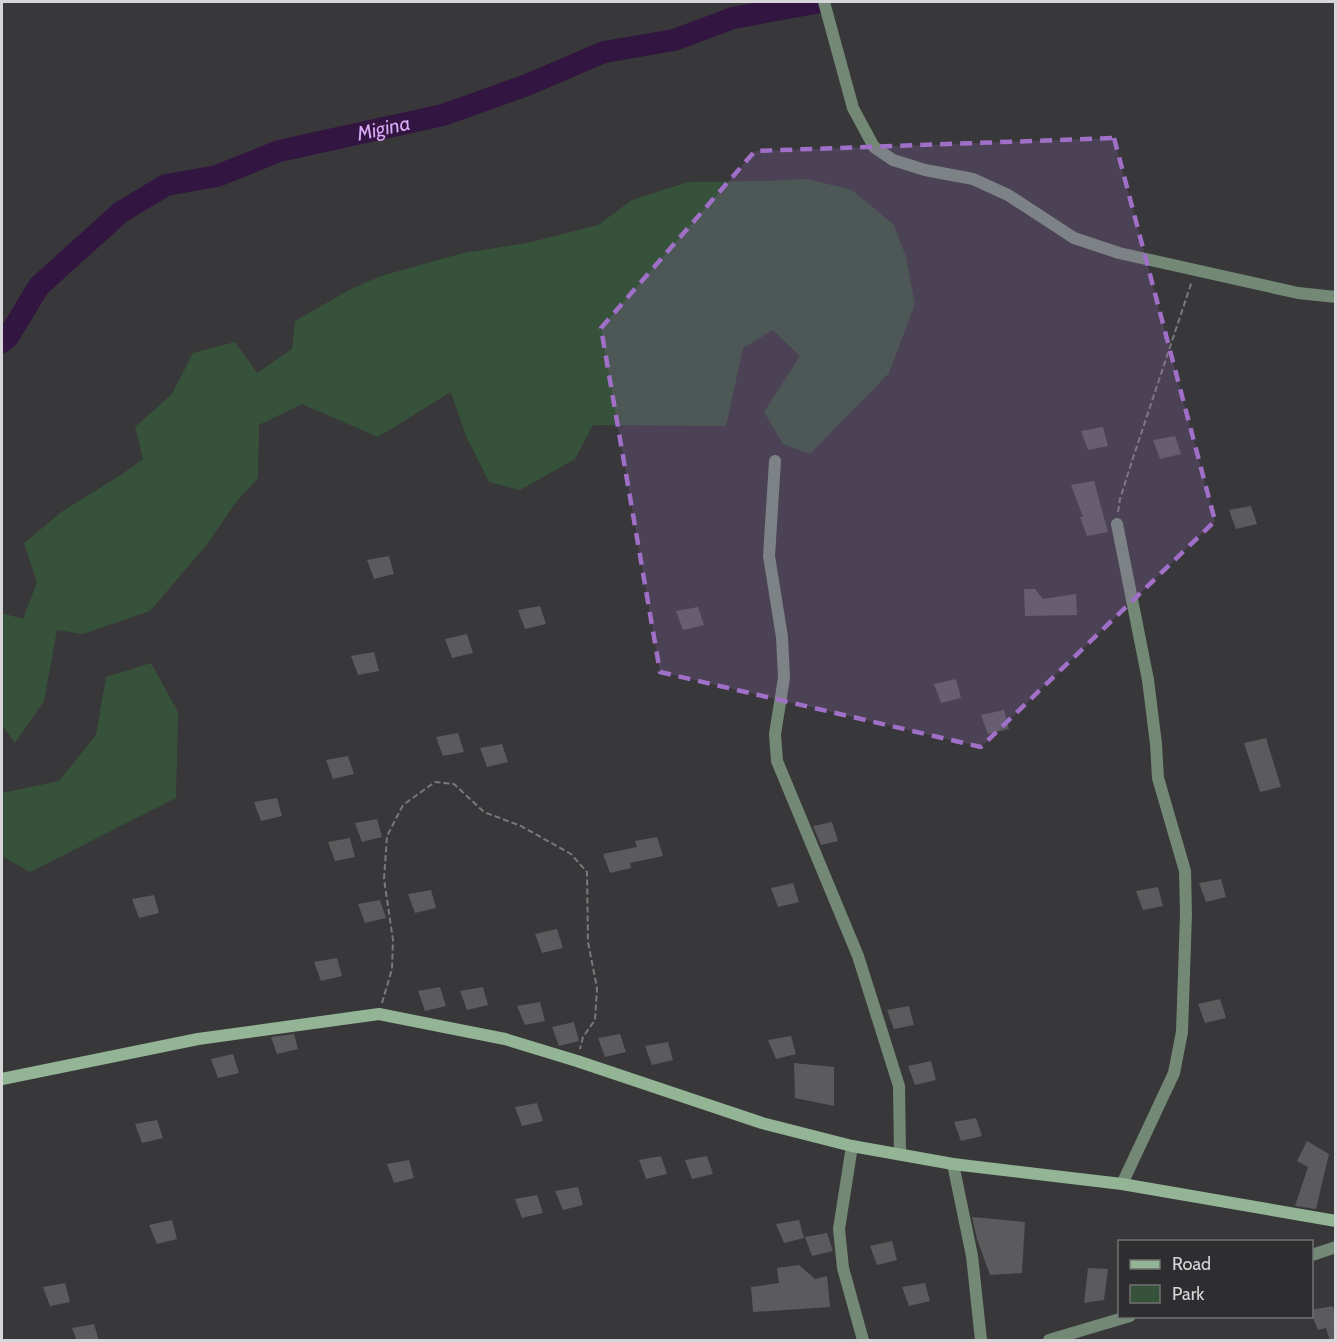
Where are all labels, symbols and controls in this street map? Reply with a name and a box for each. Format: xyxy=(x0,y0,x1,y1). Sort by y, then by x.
water label: Migina xyxy=(354,111,412,146)
legend xyxy=(1118,1240,1313,1318)
text: Road xyxy=(1172,1253,1211,1275)
text: Park xyxy=(1172,1283,1205,1305)

